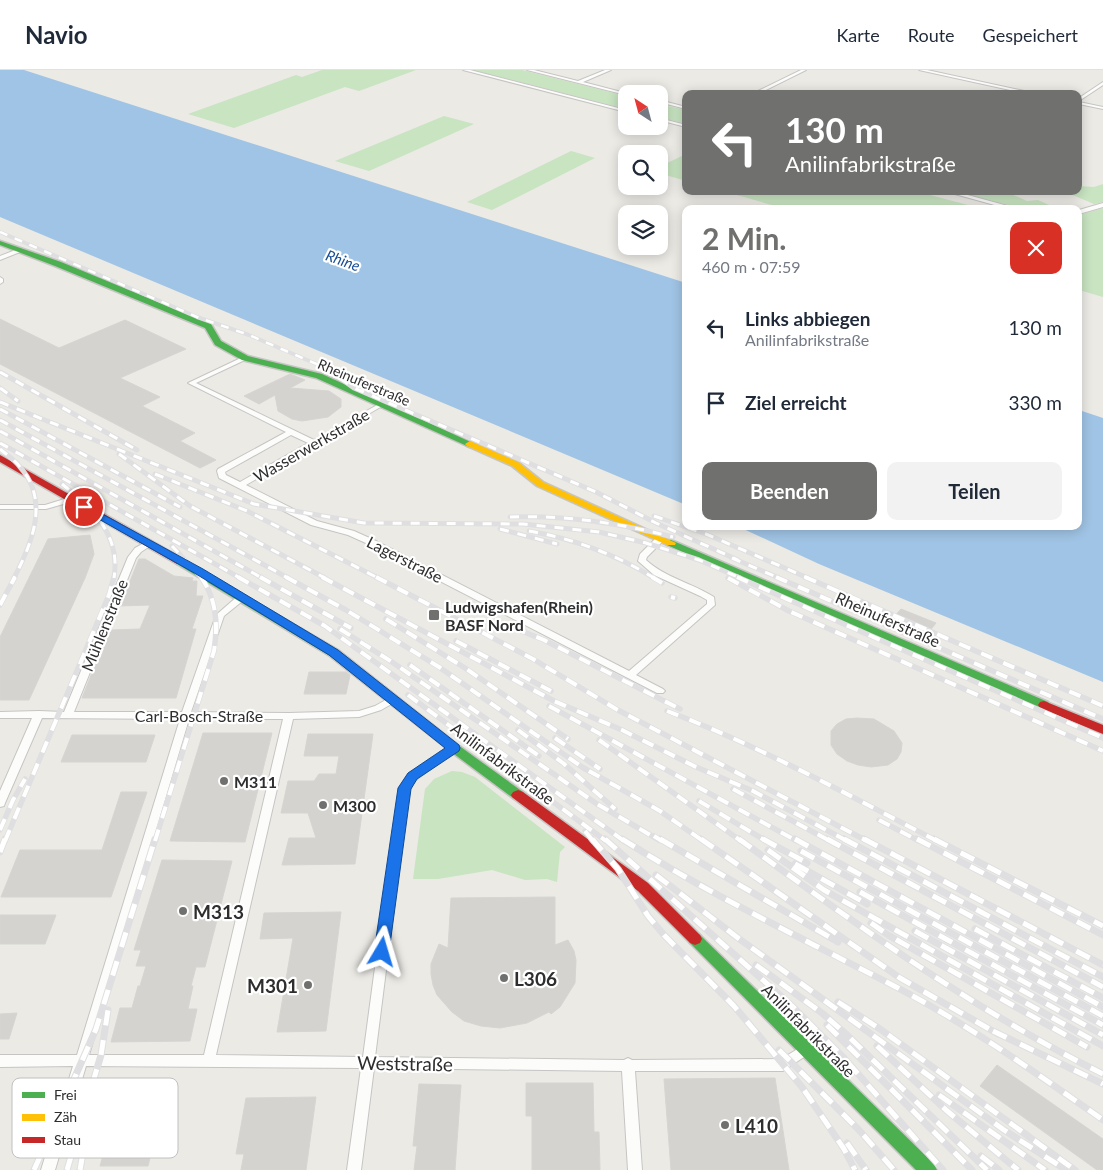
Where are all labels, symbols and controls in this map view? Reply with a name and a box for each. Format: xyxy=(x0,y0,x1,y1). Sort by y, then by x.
text: Navio xyxy=(25,20,88,49)
text: Karte xyxy=(836,24,880,46)
text: Route xyxy=(908,24,955,46)
text: Gespeichert xyxy=(983,24,1078,46)
north arrow xyxy=(618,85,668,135)
map controls xyxy=(618,85,668,255)
text: 130 m xyxy=(785,108,884,150)
icon: left xyxy=(702,110,767,175)
button: search xyxy=(618,145,668,195)
text: Anilinfabrikstraße xyxy=(785,150,956,177)
button: layers xyxy=(618,205,668,255)
text: 2 Min. xyxy=(702,220,787,256)
button: close xyxy=(1010,222,1062,274)
water label: Rhine xyxy=(323,246,363,274)
text: 460 m · 07:59 xyxy=(702,257,801,276)
text: Links abbiegen xyxy=(745,307,870,330)
icon: left xyxy=(702,314,730,342)
text: 130 m xyxy=(1008,316,1062,339)
text: Anilinfabrikstraße xyxy=(745,330,869,349)
street label: Rheinuferstraße xyxy=(315,355,413,409)
icon: arrive xyxy=(702,389,730,417)
text: Ziel erreicht xyxy=(745,391,847,414)
text: 330 m xyxy=(1008,391,1062,414)
street label: Wasserwerkstraße xyxy=(250,404,372,486)
button: Beenden xyxy=(702,462,877,520)
button: Teilen xyxy=(887,462,1062,520)
pin xyxy=(63,486,105,528)
icon: arrive xyxy=(70,493,98,521)
street label: Lagerstraße xyxy=(364,532,446,586)
street label: Mühlenstraße xyxy=(77,576,131,674)
street label: Rheinuferstraße xyxy=(833,587,943,651)
place label: Ludwigshafen(Rhein) BASF Nord xyxy=(445,597,593,634)
marker: Ludwigshafen(Rhein) BASF Nord xyxy=(427,608,441,622)
street label: Carl-Bosch-Straße xyxy=(135,706,263,725)
street label: Anilinfabrikstraße xyxy=(448,718,558,808)
place label: M311 xyxy=(234,772,277,791)
marker: M311 xyxy=(218,775,230,787)
place label: M300 xyxy=(333,796,376,815)
marker: M300 xyxy=(317,799,329,811)
place label: M313 xyxy=(193,900,244,923)
marker: M313 xyxy=(177,905,189,917)
position arrow xyxy=(355,925,407,977)
place label: L306 xyxy=(514,967,557,990)
marker: L306 xyxy=(498,972,510,984)
place label: M301 xyxy=(247,974,298,997)
marker: M301 xyxy=(302,979,314,991)
street label: Anilinfabrikstraße xyxy=(758,979,860,1081)
street label: Weststraße xyxy=(357,1051,453,1075)
legend xyxy=(12,1078,178,1158)
text: Frei xyxy=(54,1086,77,1103)
text: Zäh xyxy=(54,1108,77,1125)
place label: L410 xyxy=(735,1114,778,1137)
marker: L410 xyxy=(719,1119,731,1131)
text: Stau xyxy=(54,1131,81,1148)

